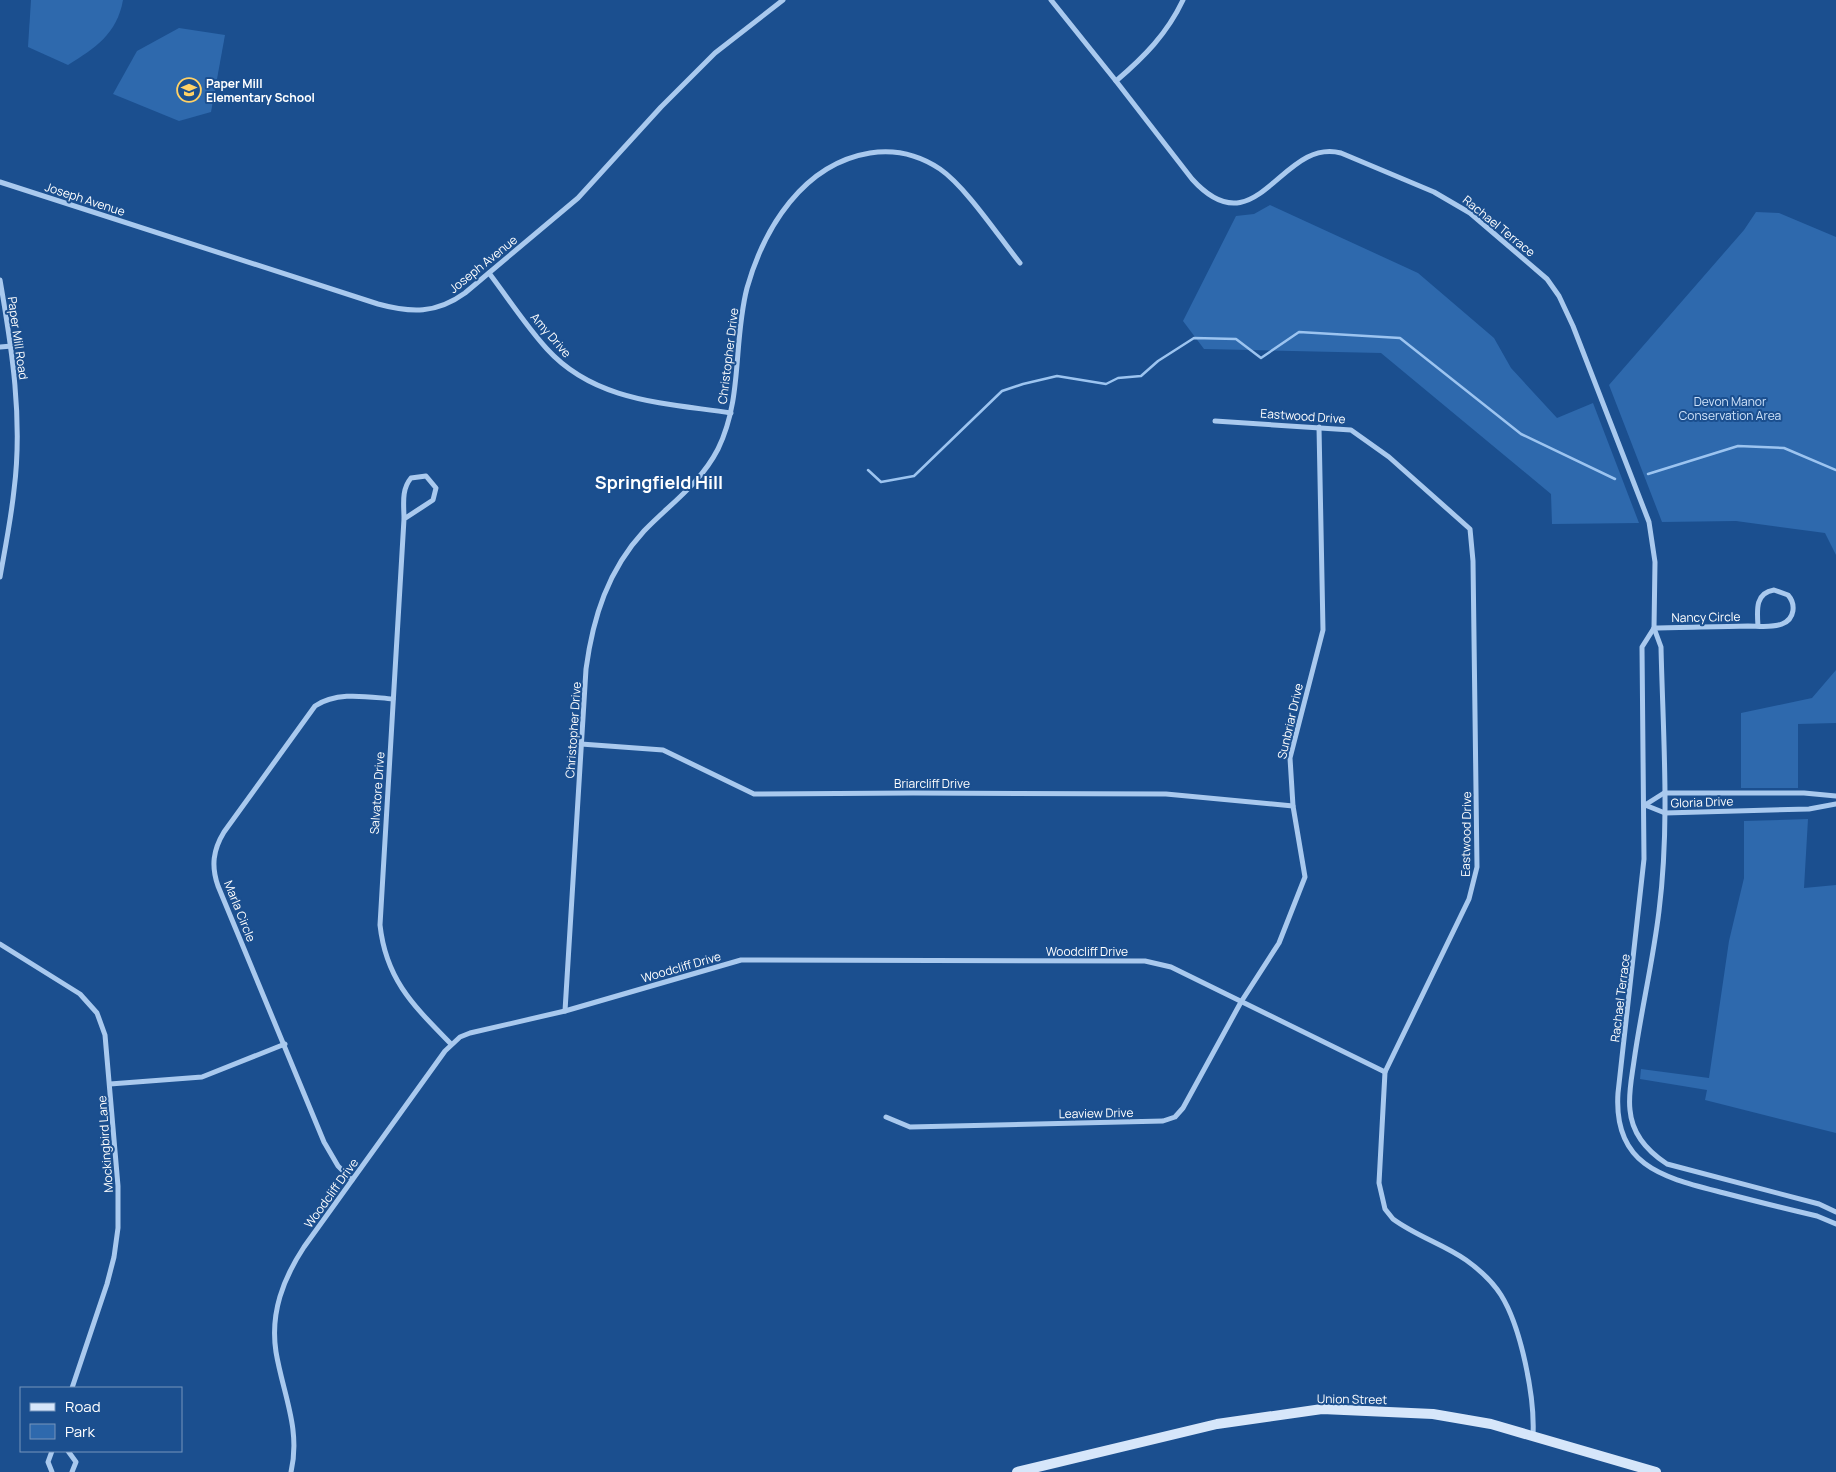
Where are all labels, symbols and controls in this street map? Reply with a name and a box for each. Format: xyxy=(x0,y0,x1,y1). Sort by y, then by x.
place label: Paper Mill Elementary School xyxy=(206,75,315,106)
school or university icon: Paper Mill Elementary School xyxy=(176,77,202,103)
street label: Joseph Avenue xyxy=(43,178,127,220)
street label: Rachael Terrace xyxy=(1459,191,1539,261)
street label: Joseph Avenue xyxy=(445,231,521,297)
street label: Paper Mill Road xyxy=(4,295,32,381)
street label: Christopher Drive xyxy=(714,307,742,405)
street label: Amy Drive xyxy=(527,309,575,361)
park label: Devon Manor Conservation Area xyxy=(1679,393,1781,424)
street label: Eastwood Drive xyxy=(1260,405,1346,427)
district label: Springfield Hill xyxy=(595,470,723,494)
street label: Nancy Circle xyxy=(1671,608,1741,626)
street label: Christopher Drive xyxy=(561,681,585,779)
street label: Sunbriar Drive xyxy=(1273,681,1307,761)
street label: Salvatore Drive xyxy=(366,751,388,835)
street label: Briarcliff Drive xyxy=(894,775,970,792)
street label: Eastwood Drive xyxy=(1457,791,1475,877)
street label: Gloria Drive xyxy=(1670,792,1734,812)
street label: Marla Circle xyxy=(220,878,260,944)
street label: Woodcliff Drive xyxy=(1046,943,1128,960)
street label: Woodcliff Drive xyxy=(639,947,723,987)
street label: Rachael Terrace xyxy=(1606,953,1634,1043)
street label: Mockingbird Lane xyxy=(93,1095,117,1193)
street label: Leaview Drive xyxy=(1058,1104,1134,1122)
street label: Woodcliff Drive xyxy=(300,1155,362,1231)
legend xyxy=(20,1387,182,1452)
street label: Union Street xyxy=(1317,1390,1387,1408)
text: Road xyxy=(65,1396,101,1417)
text: Park xyxy=(65,1421,95,1442)

